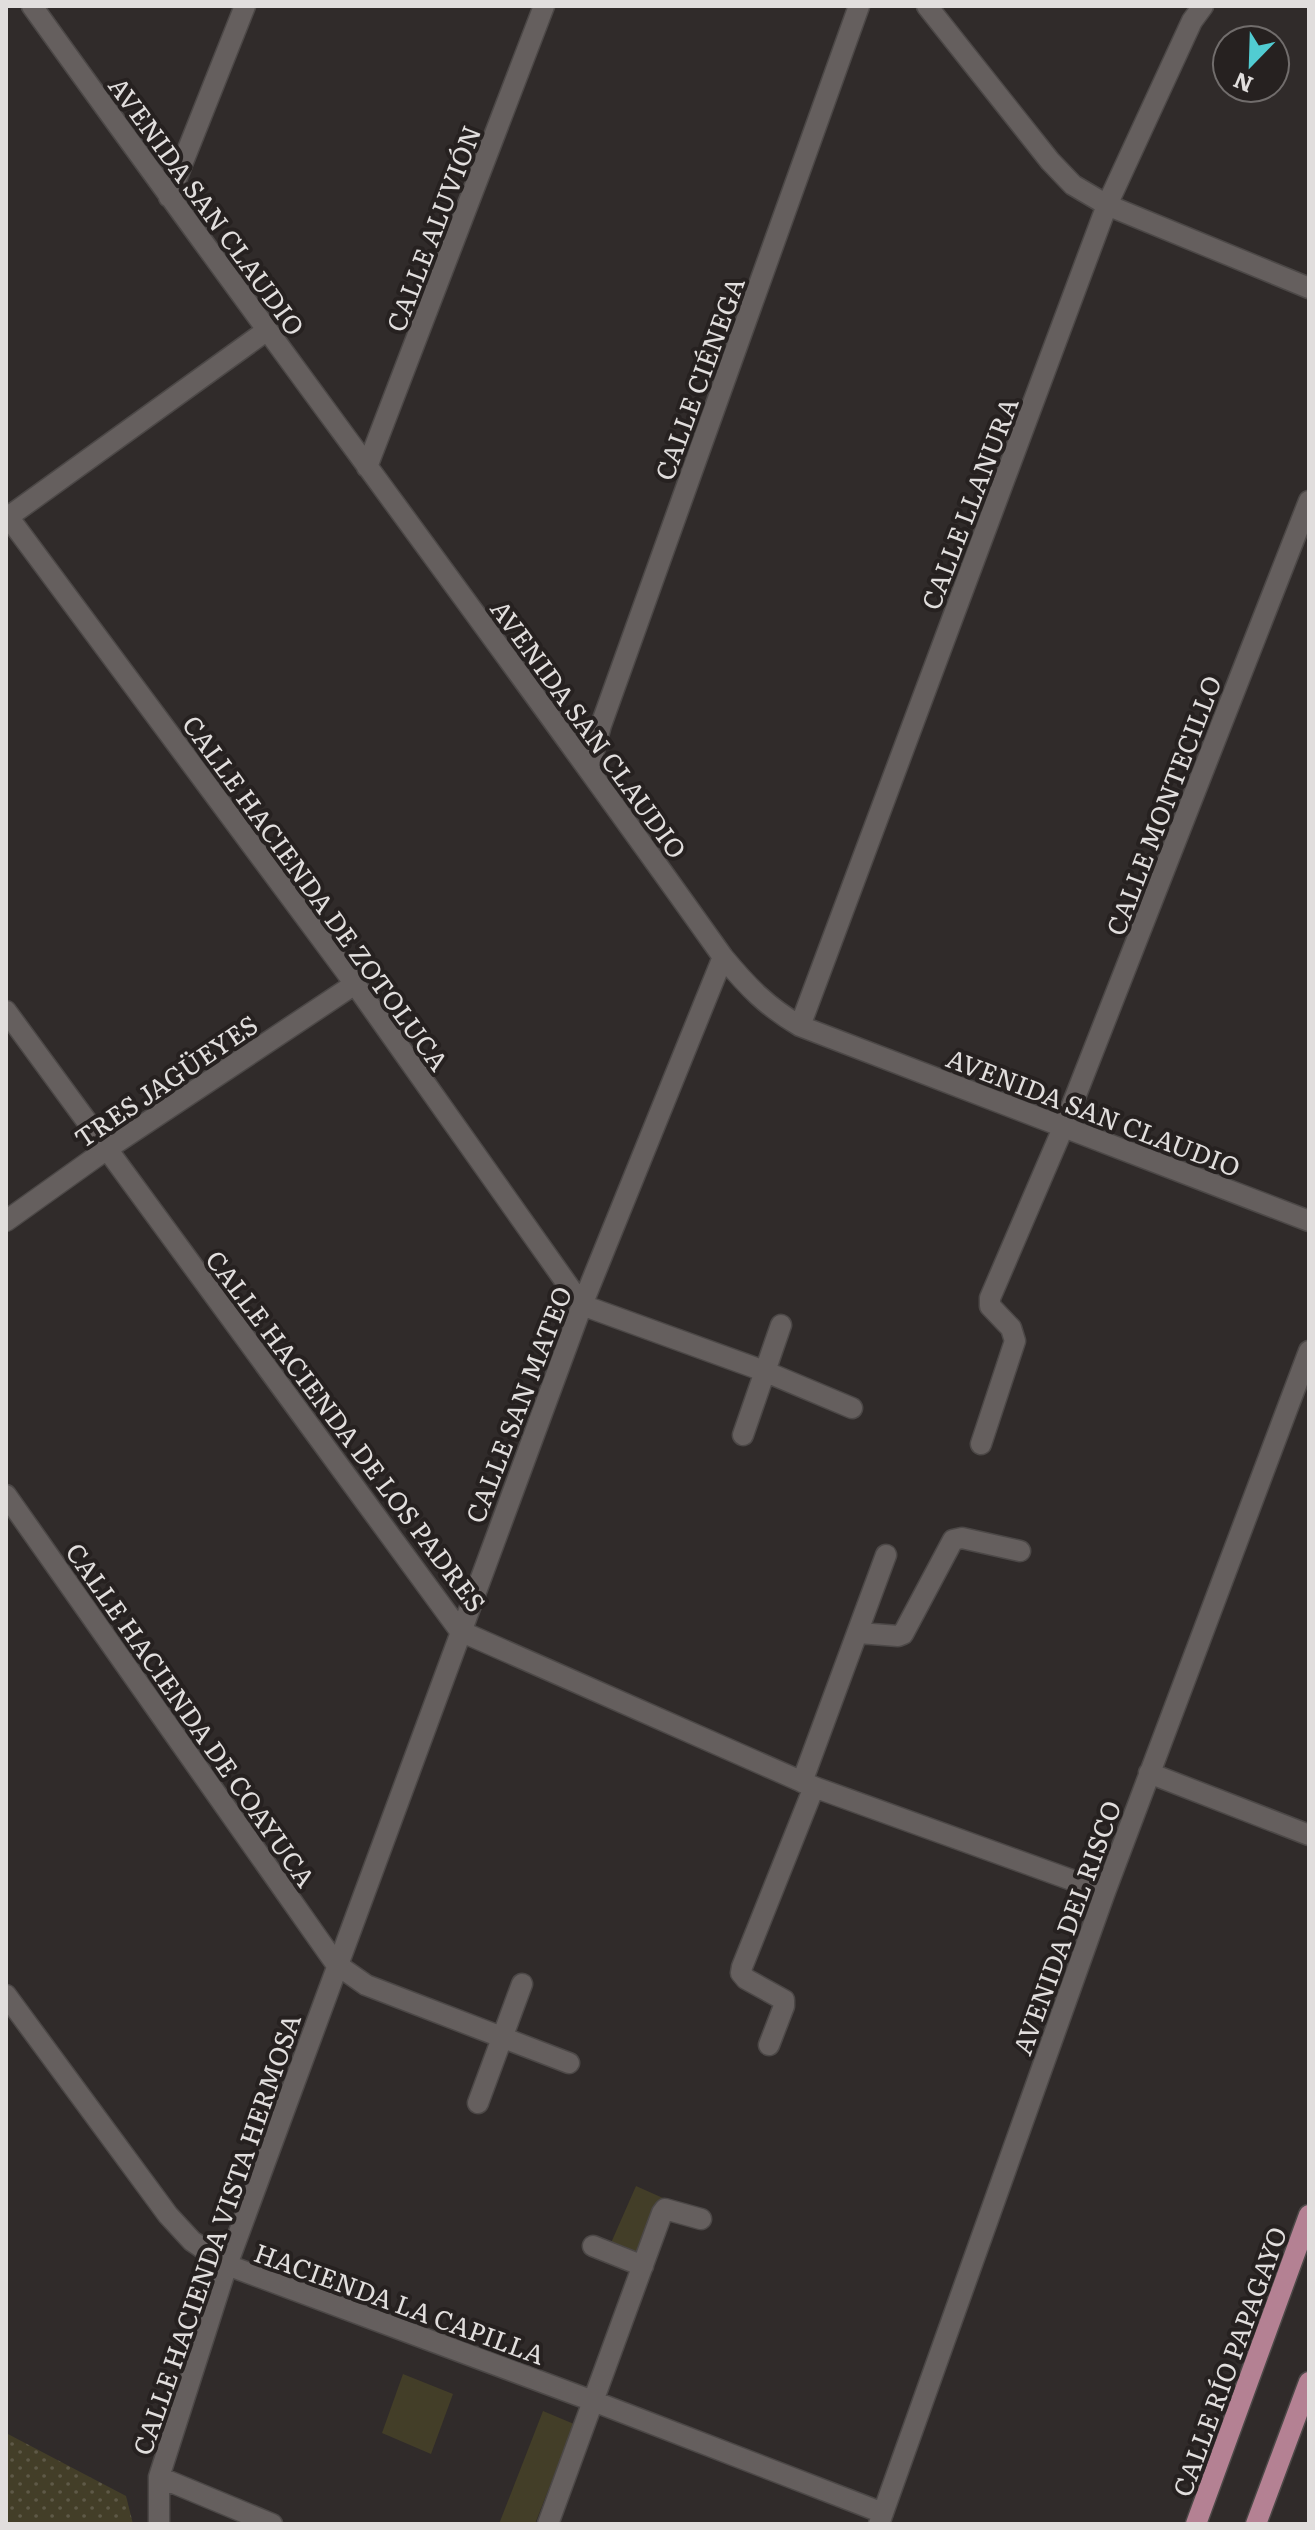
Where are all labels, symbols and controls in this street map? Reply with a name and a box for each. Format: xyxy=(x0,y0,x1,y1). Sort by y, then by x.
north arrow xyxy=(1211,24,1291,104)
text: N xyxy=(1228,65,1258,103)
street label: AVENIDA SAN CLAUDIO xyxy=(101,67,315,343)
street label: CALLE ALUVIÓN xyxy=(375,119,489,337)
street label: CALLE CIÉNEGA xyxy=(643,271,753,485)
street label: CALLE LLANURA xyxy=(910,391,1026,615)
street label: AVENIDA SAN CLAUDIO xyxy=(483,590,697,866)
street label: CALLE MONTECILLO xyxy=(1094,669,1230,941)
street label: CALLE HACIENDA DE ZOTOLUCA xyxy=(174,706,460,1078)
street label: TRES JAGÜEYES xyxy=(65,1004,265,1156)
street label: AVENIDA SAN CLAUDIO xyxy=(941,1037,1247,1185)
street label: CALLE HACIENDA DE LOS PADRES xyxy=(198,1241,496,1619)
street label: CALLE SAN MATEO xyxy=(454,1280,580,1528)
street label: CALLE HACIENDA DE COAYUCA xyxy=(58,1534,326,1894)
street label: AVENIDA DEL RISCO xyxy=(1001,1794,1129,2060)
street label: CALLE HACIENDA VISTA HERMOSA xyxy=(121,2008,309,2460)
street label: CALLE RÍO PAPAGAYO xyxy=(1161,2220,1295,2502)
street label: HACIENDA LA CAPILLA xyxy=(249,2231,551,2373)

